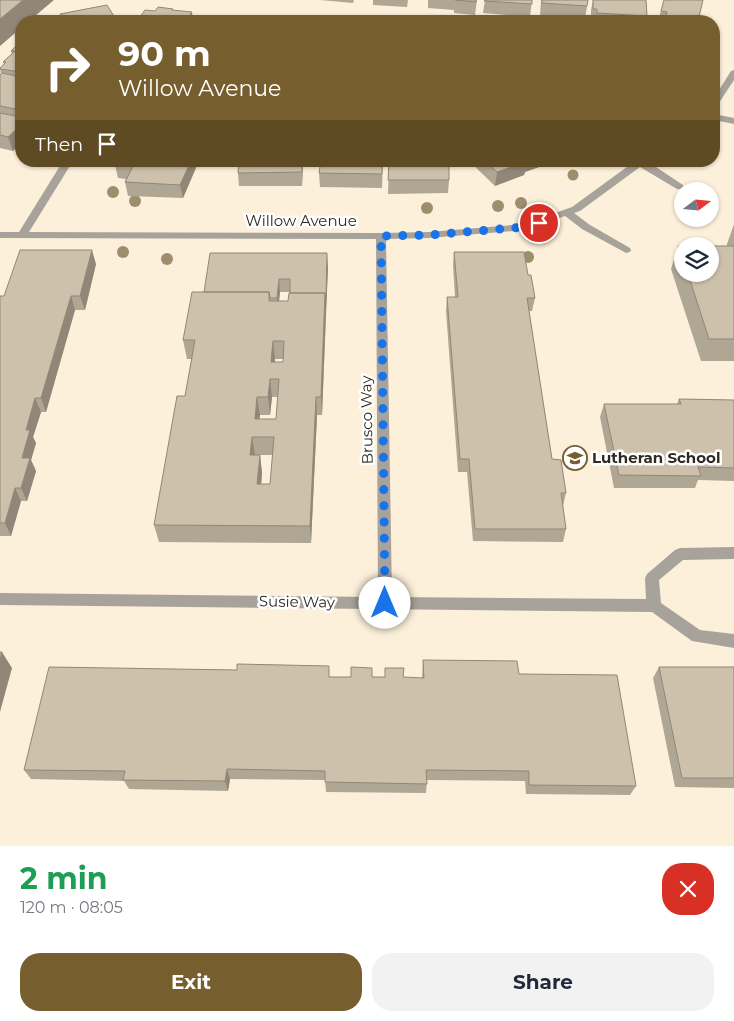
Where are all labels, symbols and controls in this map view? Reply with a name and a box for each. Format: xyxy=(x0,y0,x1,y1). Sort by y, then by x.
text: 90 m xyxy=(118,32,211,75)
icon: right xyxy=(35,35,100,100)
text: Willow Avenue xyxy=(118,75,281,102)
icon: arrive xyxy=(93,130,121,158)
text: Then xyxy=(35,133,83,156)
north arrow xyxy=(674,182,719,228)
map controls xyxy=(674,182,719,282)
pin xyxy=(518,202,560,244)
icon: arrive xyxy=(525,209,553,237)
street label: Willow Avenue xyxy=(245,211,357,230)
button: layers xyxy=(674,237,719,282)
street label: Brusco Way xyxy=(356,375,377,465)
school or university icon: Lutheran School xyxy=(562,445,588,471)
place label: Lutheran School xyxy=(592,448,720,467)
position arrow xyxy=(358,576,410,628)
street label: Susie Way xyxy=(259,591,336,612)
text: 2 min xyxy=(20,860,107,897)
button: close xyxy=(662,863,714,915)
text: 120 m · 08:05 xyxy=(20,898,123,917)
button: Exit xyxy=(20,953,362,1011)
button: Share xyxy=(372,953,714,1011)

